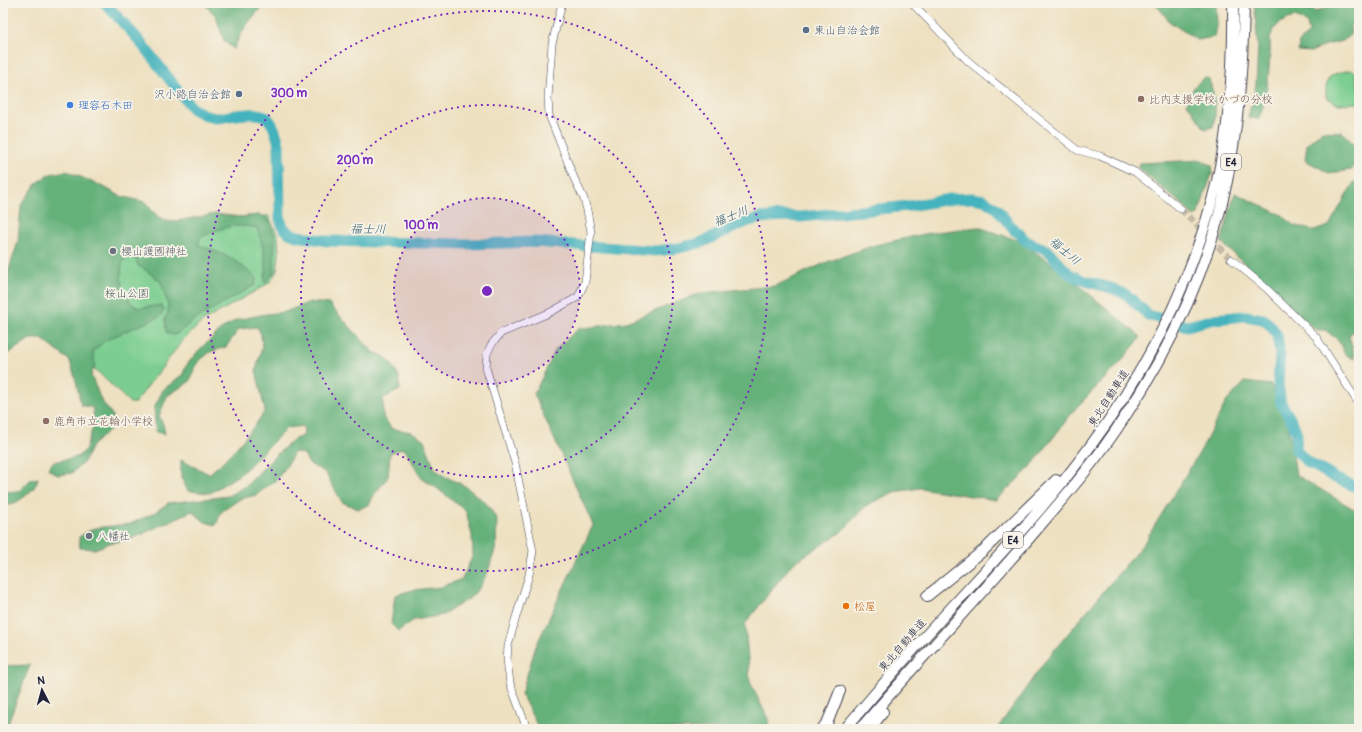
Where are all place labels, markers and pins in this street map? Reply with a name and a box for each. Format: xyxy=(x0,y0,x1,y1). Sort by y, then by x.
place label: 東山自治会館 xyxy=(814,24,880,37)
marker: 東山自治会館 xyxy=(801,25,811,35)
place label: 沢小路自治会館 xyxy=(154,88,231,101)
marker: 沢小路自治会館 xyxy=(234,89,244,99)
place label: 比内支援学校 かづの分校 xyxy=(1149,93,1272,106)
marker: 比内支援学校 かづの分校 xyxy=(1136,94,1146,104)
place label: 理容石木田 xyxy=(78,99,133,112)
marker: 理容石木田 xyxy=(65,100,75,110)
place label: 櫻山護國神社 xyxy=(121,245,187,258)
marker: 櫻山護國神社 xyxy=(108,246,118,256)
centre of rings xyxy=(480,284,494,298)
place label: 鹿角市立花輪小学校 xyxy=(54,415,153,428)
marker: 鹿角市立花輪小学校 xyxy=(41,416,51,426)
place label: 八幡社 xyxy=(97,530,130,543)
marker: 八幡社 xyxy=(84,531,94,541)
place label: 松屋 xyxy=(854,600,876,613)
marker: 松屋 xyxy=(841,601,851,611)

